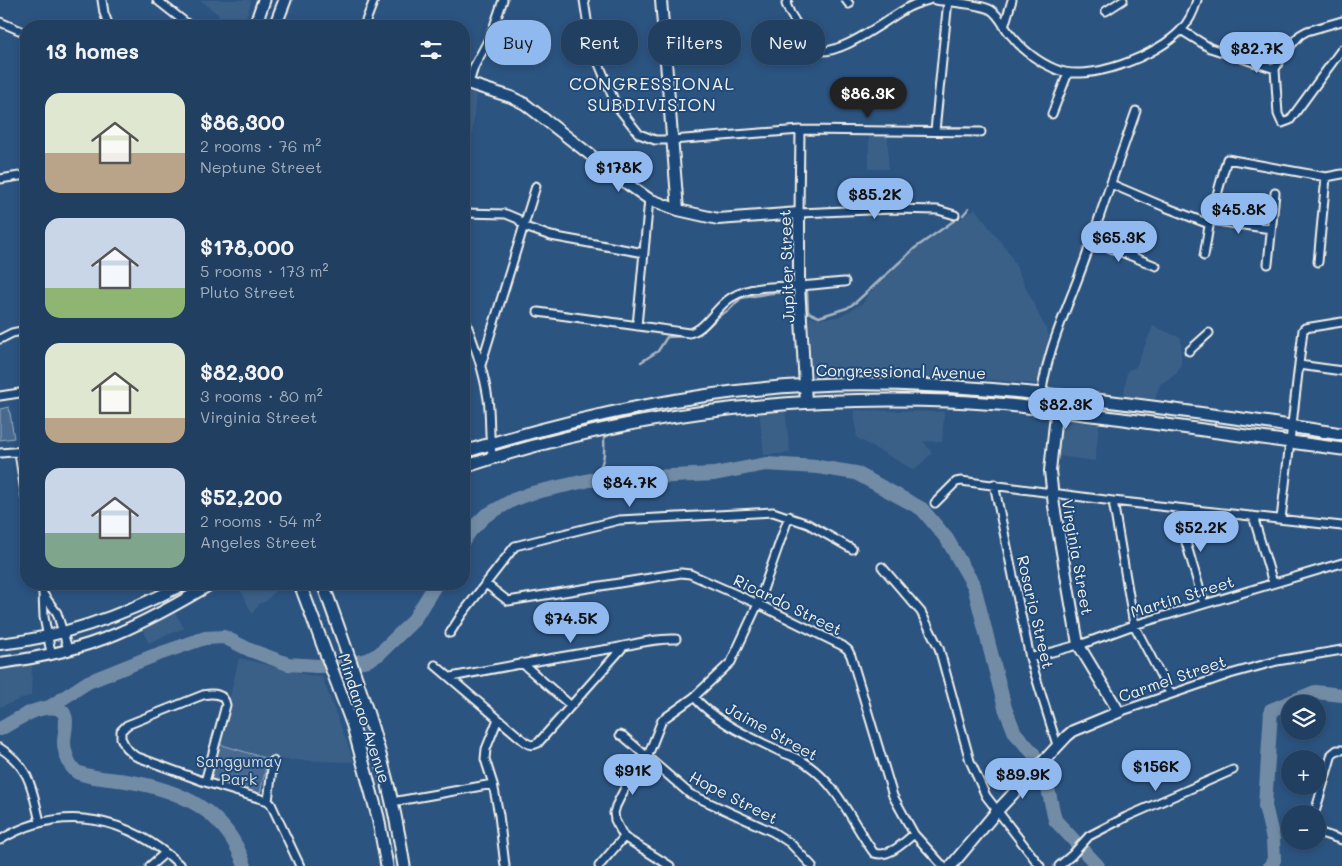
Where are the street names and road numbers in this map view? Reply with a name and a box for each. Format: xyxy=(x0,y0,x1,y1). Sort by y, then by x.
street label: Jupiter Street xyxy=(774,209,798,323)
street label: Congressional Avenue xyxy=(816,359,986,383)
street label: Virginia Street xyxy=(1057,497,1099,617)
street label: Rosario Street xyxy=(1013,553,1059,671)
street label: Ricardo Street xyxy=(730,569,846,639)
street label: Martin Street xyxy=(1127,570,1237,622)
street label: Mindanao Avenue xyxy=(334,650,396,786)
street label: Carmel Street xyxy=(1116,650,1228,706)
street label: Jaime Street xyxy=(722,697,822,765)
street label: Hope Street xyxy=(686,766,782,828)

